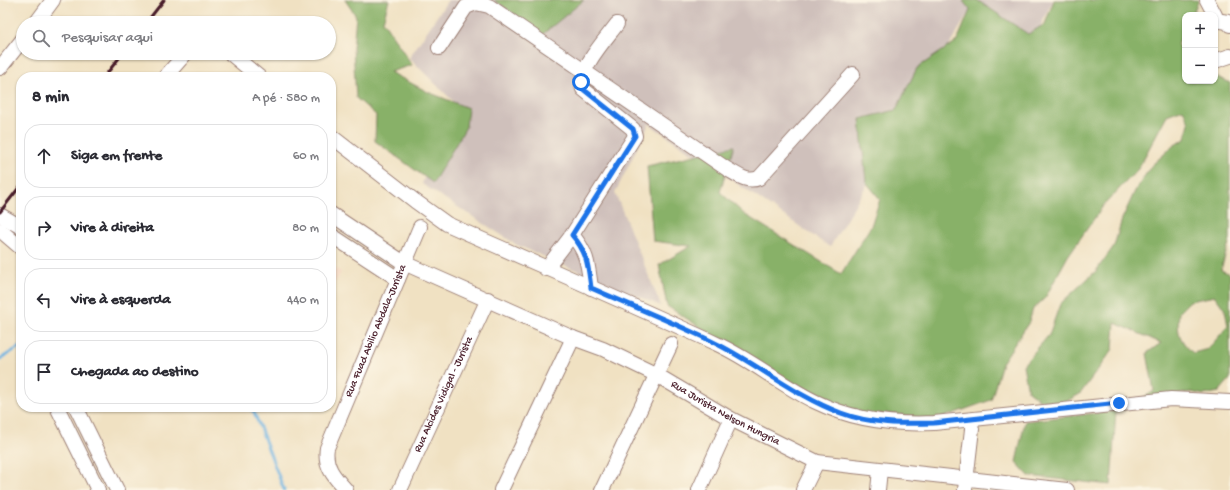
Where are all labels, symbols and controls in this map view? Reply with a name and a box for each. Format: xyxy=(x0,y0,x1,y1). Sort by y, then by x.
map controls xyxy=(1182,12,1218,84)
button: + xyxy=(1182,12,1218,48)
search box xyxy=(16,16,336,60)
icon: search xyxy=(30,27,52,49)
text: Pesquisar aqui xyxy=(62,29,153,47)
button: − xyxy=(1182,48,1218,84)
route start xyxy=(572,73,590,91)
text: 8 min xyxy=(32,88,69,108)
text: A pé · 580 m xyxy=(252,91,320,106)
icon: ahead xyxy=(33,145,55,167)
text: Siga em frente xyxy=(71,147,162,165)
text: 60 m xyxy=(293,149,319,164)
icon: right xyxy=(33,217,55,239)
text: Vire à direita xyxy=(71,219,154,237)
text: 80 m xyxy=(292,221,319,236)
street label: Rua Fuad Abilio Abdala-Jurista xyxy=(343,262,410,399)
icon: left xyxy=(33,289,55,311)
text: Vire à esquerda xyxy=(71,291,171,309)
text: 440 m xyxy=(287,293,319,308)
street label: Rua Alcides Vidigal - Jurista xyxy=(412,334,476,455)
icon: arrive xyxy=(33,361,55,383)
text: Chegada ao destino xyxy=(71,363,198,381)
street label: Rua Jurista Nelson Hungria xyxy=(669,379,782,449)
route end xyxy=(1110,394,1128,412)

